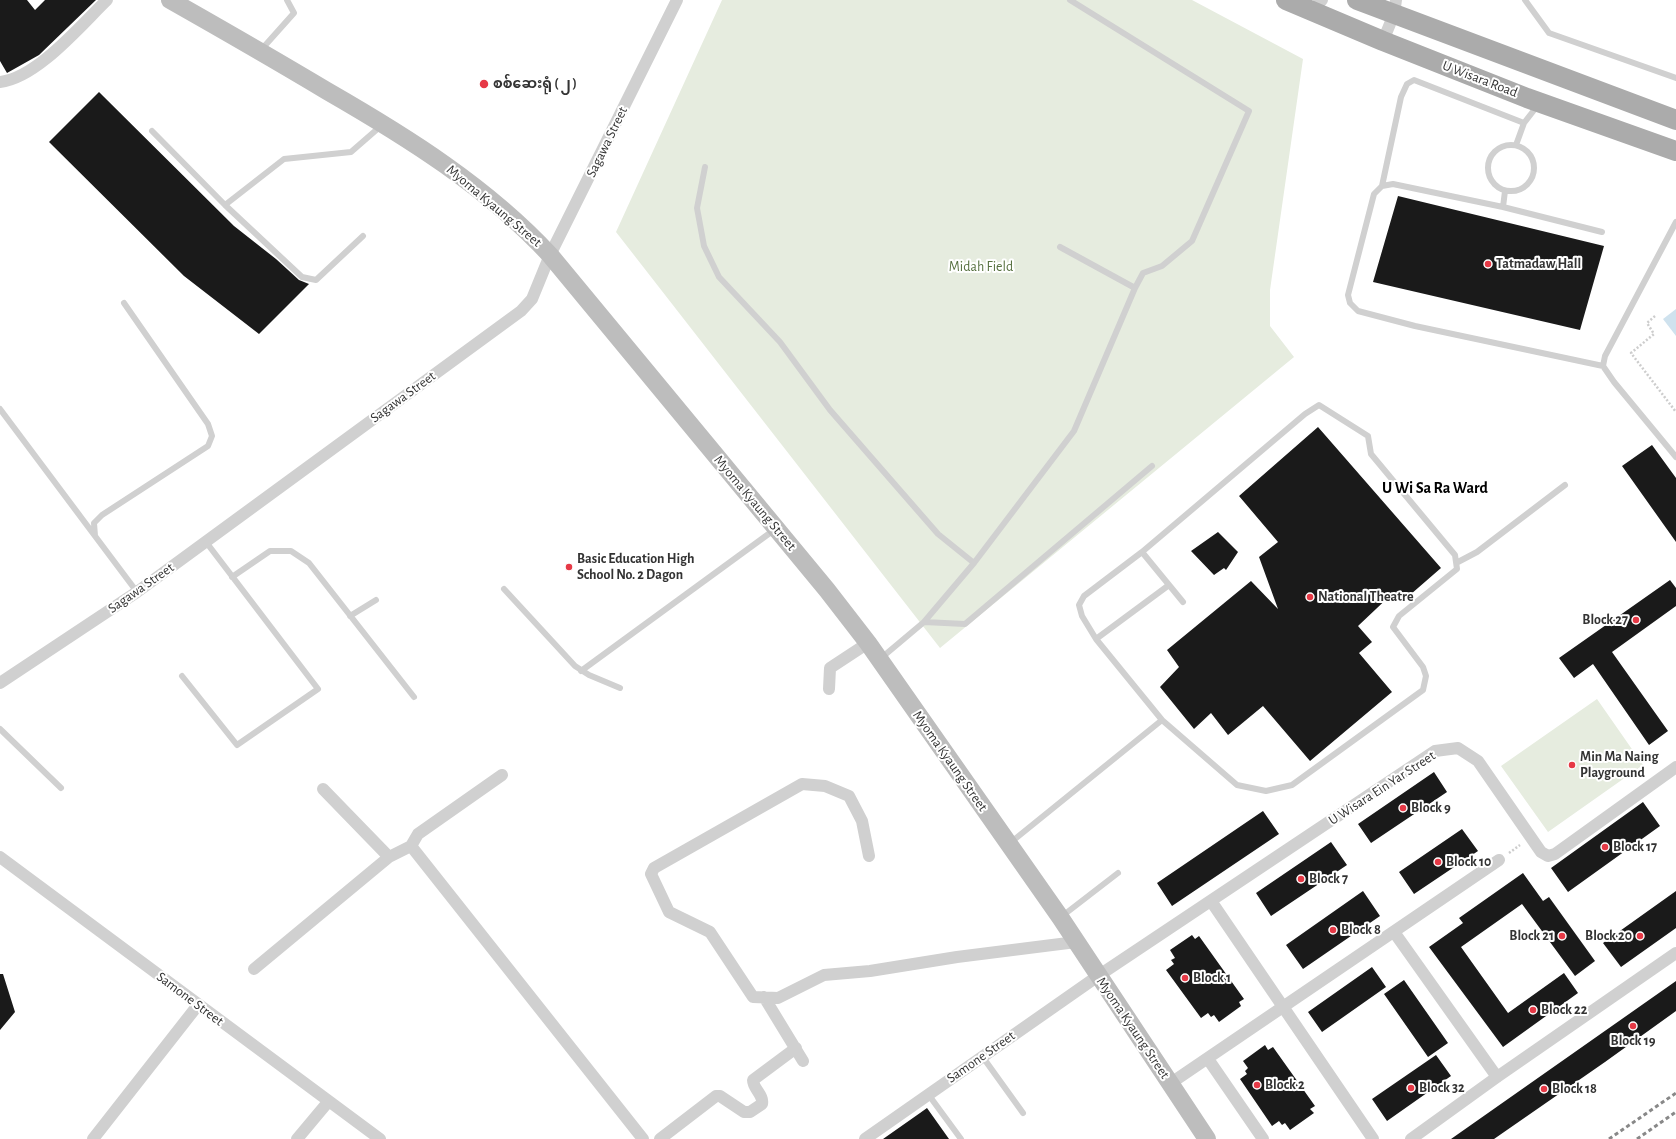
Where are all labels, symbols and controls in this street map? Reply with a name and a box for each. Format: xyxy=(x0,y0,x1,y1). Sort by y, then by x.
street label: U Wisara Road xyxy=(1440,57,1520,101)
place label: စစ်ဆေးရုံ ( ၂ ) xyxy=(493,76,577,92)
marker: စစ်ဆေးရုံ ( ၂ ) xyxy=(478,78,490,90)
street label: Sagawa Street xyxy=(583,104,631,180)
street label: Myoma Kyaung Street xyxy=(443,161,545,251)
place label: Tatmadaw Hall xyxy=(1496,256,1581,272)
park label: Midah Field xyxy=(949,259,1013,275)
marker: Tatmadaw Hall xyxy=(1483,259,1493,269)
street label: Sagawa Street xyxy=(367,368,439,426)
street label: Myoma Kyaung Street xyxy=(710,452,800,554)
district label: U Wi Sa Ra Ward xyxy=(1382,478,1488,498)
place label: Basic Education High School No. 2 Dagon xyxy=(577,551,695,584)
street label: Sagawa Street xyxy=(105,559,177,617)
marker: Basic Education High School No. 2 Dagon xyxy=(564,562,574,572)
place label: National Theatre xyxy=(1318,589,1414,605)
marker: National Theatre xyxy=(1305,592,1315,602)
place label: Block 27 xyxy=(1582,612,1628,628)
marker: Block 27 xyxy=(1631,615,1641,625)
street label: Myoma Kyaung Street xyxy=(909,707,991,815)
street label: U Wisara Ein Yar Street xyxy=(1325,747,1439,829)
place label: Min Ma Naing Playground xyxy=(1580,749,1658,782)
marker: Min Ma Naing Playground xyxy=(1567,760,1577,770)
place label: Block 9 xyxy=(1411,800,1451,816)
marker: Block 9 xyxy=(1398,803,1408,813)
place label: Block 17 xyxy=(1613,839,1657,855)
marker: Block 17 xyxy=(1600,842,1610,852)
place label: Block 10 xyxy=(1446,854,1491,870)
marker: Block 10 xyxy=(1433,857,1443,867)
place label: Block 7 xyxy=(1309,871,1348,887)
marker: Block 7 xyxy=(1296,874,1306,884)
place label: Block 8 xyxy=(1341,922,1381,938)
marker: Block 8 xyxy=(1328,925,1338,935)
place label: Block 21 xyxy=(1509,928,1554,944)
place label: Block 20 xyxy=(1585,928,1632,944)
marker: Block 21 xyxy=(1557,931,1567,941)
marker: Block 20 xyxy=(1635,931,1645,941)
street label: Samone Street xyxy=(153,968,227,1030)
place label: Block 1 xyxy=(1193,970,1231,986)
marker: Block 1 xyxy=(1180,973,1190,983)
street label: Myoma Kyaung Street xyxy=(1093,974,1173,1082)
place label: Block 22 xyxy=(1541,1002,1587,1018)
marker: Block 22 xyxy=(1528,1005,1538,1015)
marker: Block 19 xyxy=(1628,1021,1638,1031)
street label: Samone Street xyxy=(944,1027,1018,1087)
place label: Block 19 xyxy=(1611,1033,1655,1049)
place label: Block 2 xyxy=(1265,1077,1305,1093)
marker: Block 2 xyxy=(1252,1080,1262,1090)
place label: Block 32 xyxy=(1419,1080,1465,1096)
place label: Block 18 xyxy=(1552,1081,1597,1097)
marker: Block 32 xyxy=(1406,1083,1416,1093)
marker: Block 18 xyxy=(1539,1084,1549,1094)

